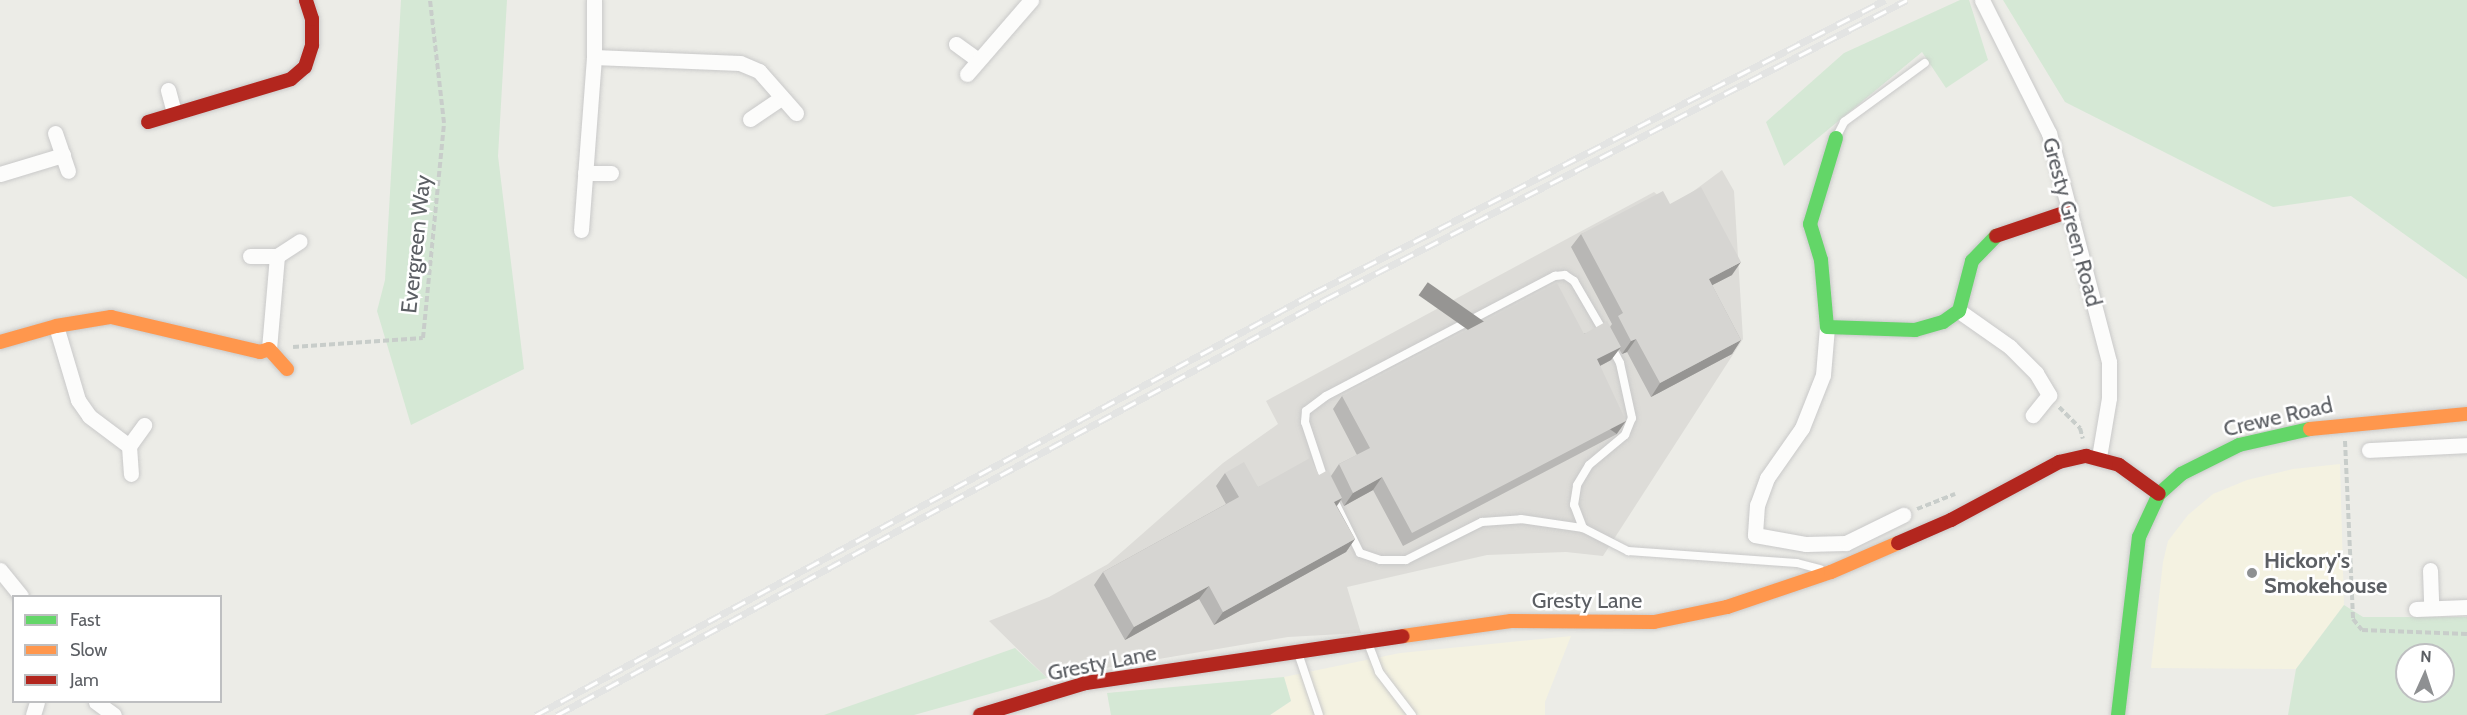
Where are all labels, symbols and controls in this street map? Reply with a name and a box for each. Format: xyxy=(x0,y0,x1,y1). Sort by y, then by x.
street label: Gresty Green Road xyxy=(2037,135,2107,309)
street label: Evergreen Way xyxy=(396,173,436,315)
street label: Crewe Road xyxy=(2221,392,2335,442)
place label: Hickory's Smokehouse xyxy=(2264,547,2387,598)
marker: Hickory's Smokehouse xyxy=(2245,566,2259,580)
street label: Gresty Lane xyxy=(1532,588,1642,614)
legend xyxy=(12,595,222,703)
text: Fast xyxy=(70,609,101,631)
text: Slow xyxy=(70,639,107,661)
street label: Gresty Lane xyxy=(1045,640,1159,686)
north arrow xyxy=(2395,643,2455,703)
text: N xyxy=(2420,647,2432,666)
text: Jam xyxy=(70,669,99,691)

